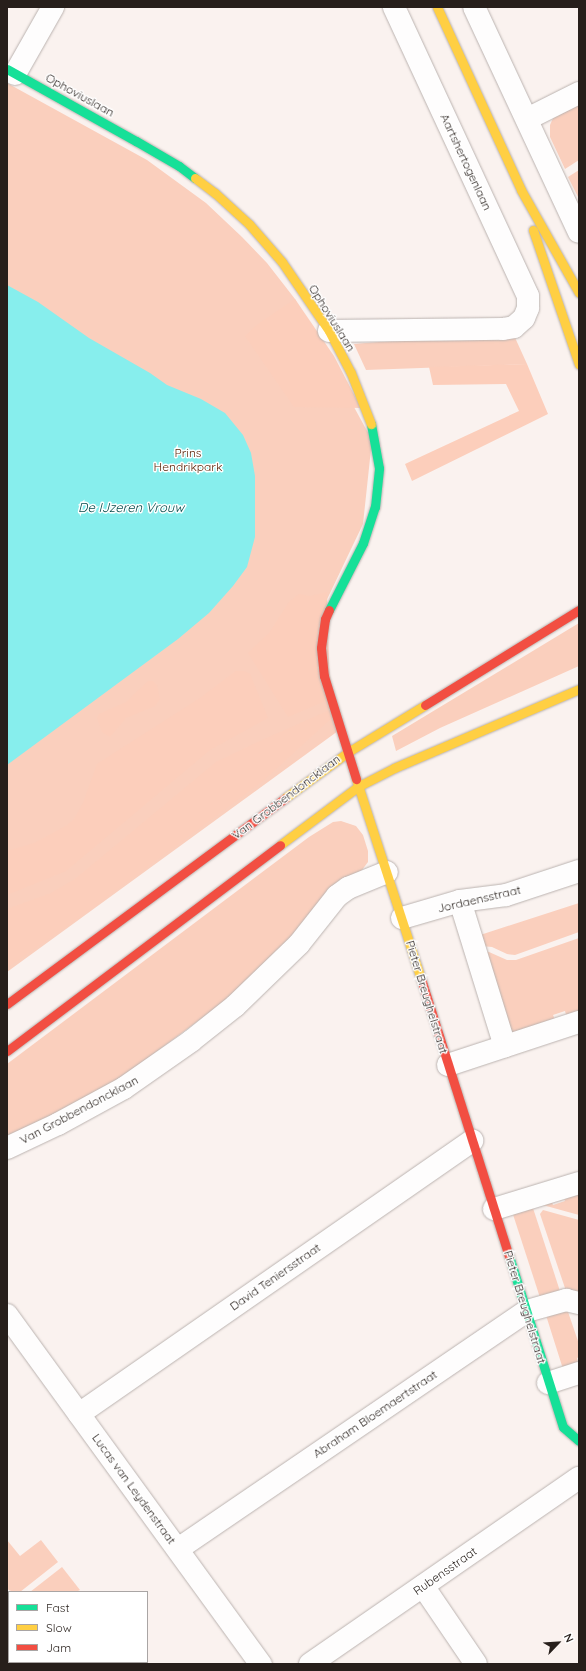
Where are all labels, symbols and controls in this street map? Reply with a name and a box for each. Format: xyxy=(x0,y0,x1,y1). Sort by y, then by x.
street label: Ophoviuslaan xyxy=(43,70,117,120)
street label: Aartshertogenlaan xyxy=(437,112,495,212)
street label: Ophoviuslaan xyxy=(306,282,358,354)
park label: Prins Hendrikpark xyxy=(154,446,222,474)
water label: De IJzeren Vrouw xyxy=(78,499,184,515)
street label: Van Grobbendoncklaan xyxy=(229,752,343,842)
street label: Jordaensstraat xyxy=(436,882,522,916)
street label: Pieter Breughelstraat xyxy=(403,939,451,1055)
street label: Van Grobbendoncklaan xyxy=(17,1073,141,1147)
street label: David Teniersstraat xyxy=(227,1240,323,1314)
street label: Pieter Breughelstraat xyxy=(501,1249,549,1365)
street label: Abraham Bloemaertstraat xyxy=(310,1367,440,1461)
street label: Lucas van Leydenstraat xyxy=(89,1431,179,1547)
street label: Rubensstraat xyxy=(410,1544,480,1598)
legend xyxy=(8,1591,148,1663)
text: Fast xyxy=(46,1600,70,1615)
text: Slow xyxy=(46,1620,72,1635)
north arrow xyxy=(538,1623,578,1663)
text: N xyxy=(561,1631,577,1645)
text: Jam xyxy=(46,1640,71,1655)

